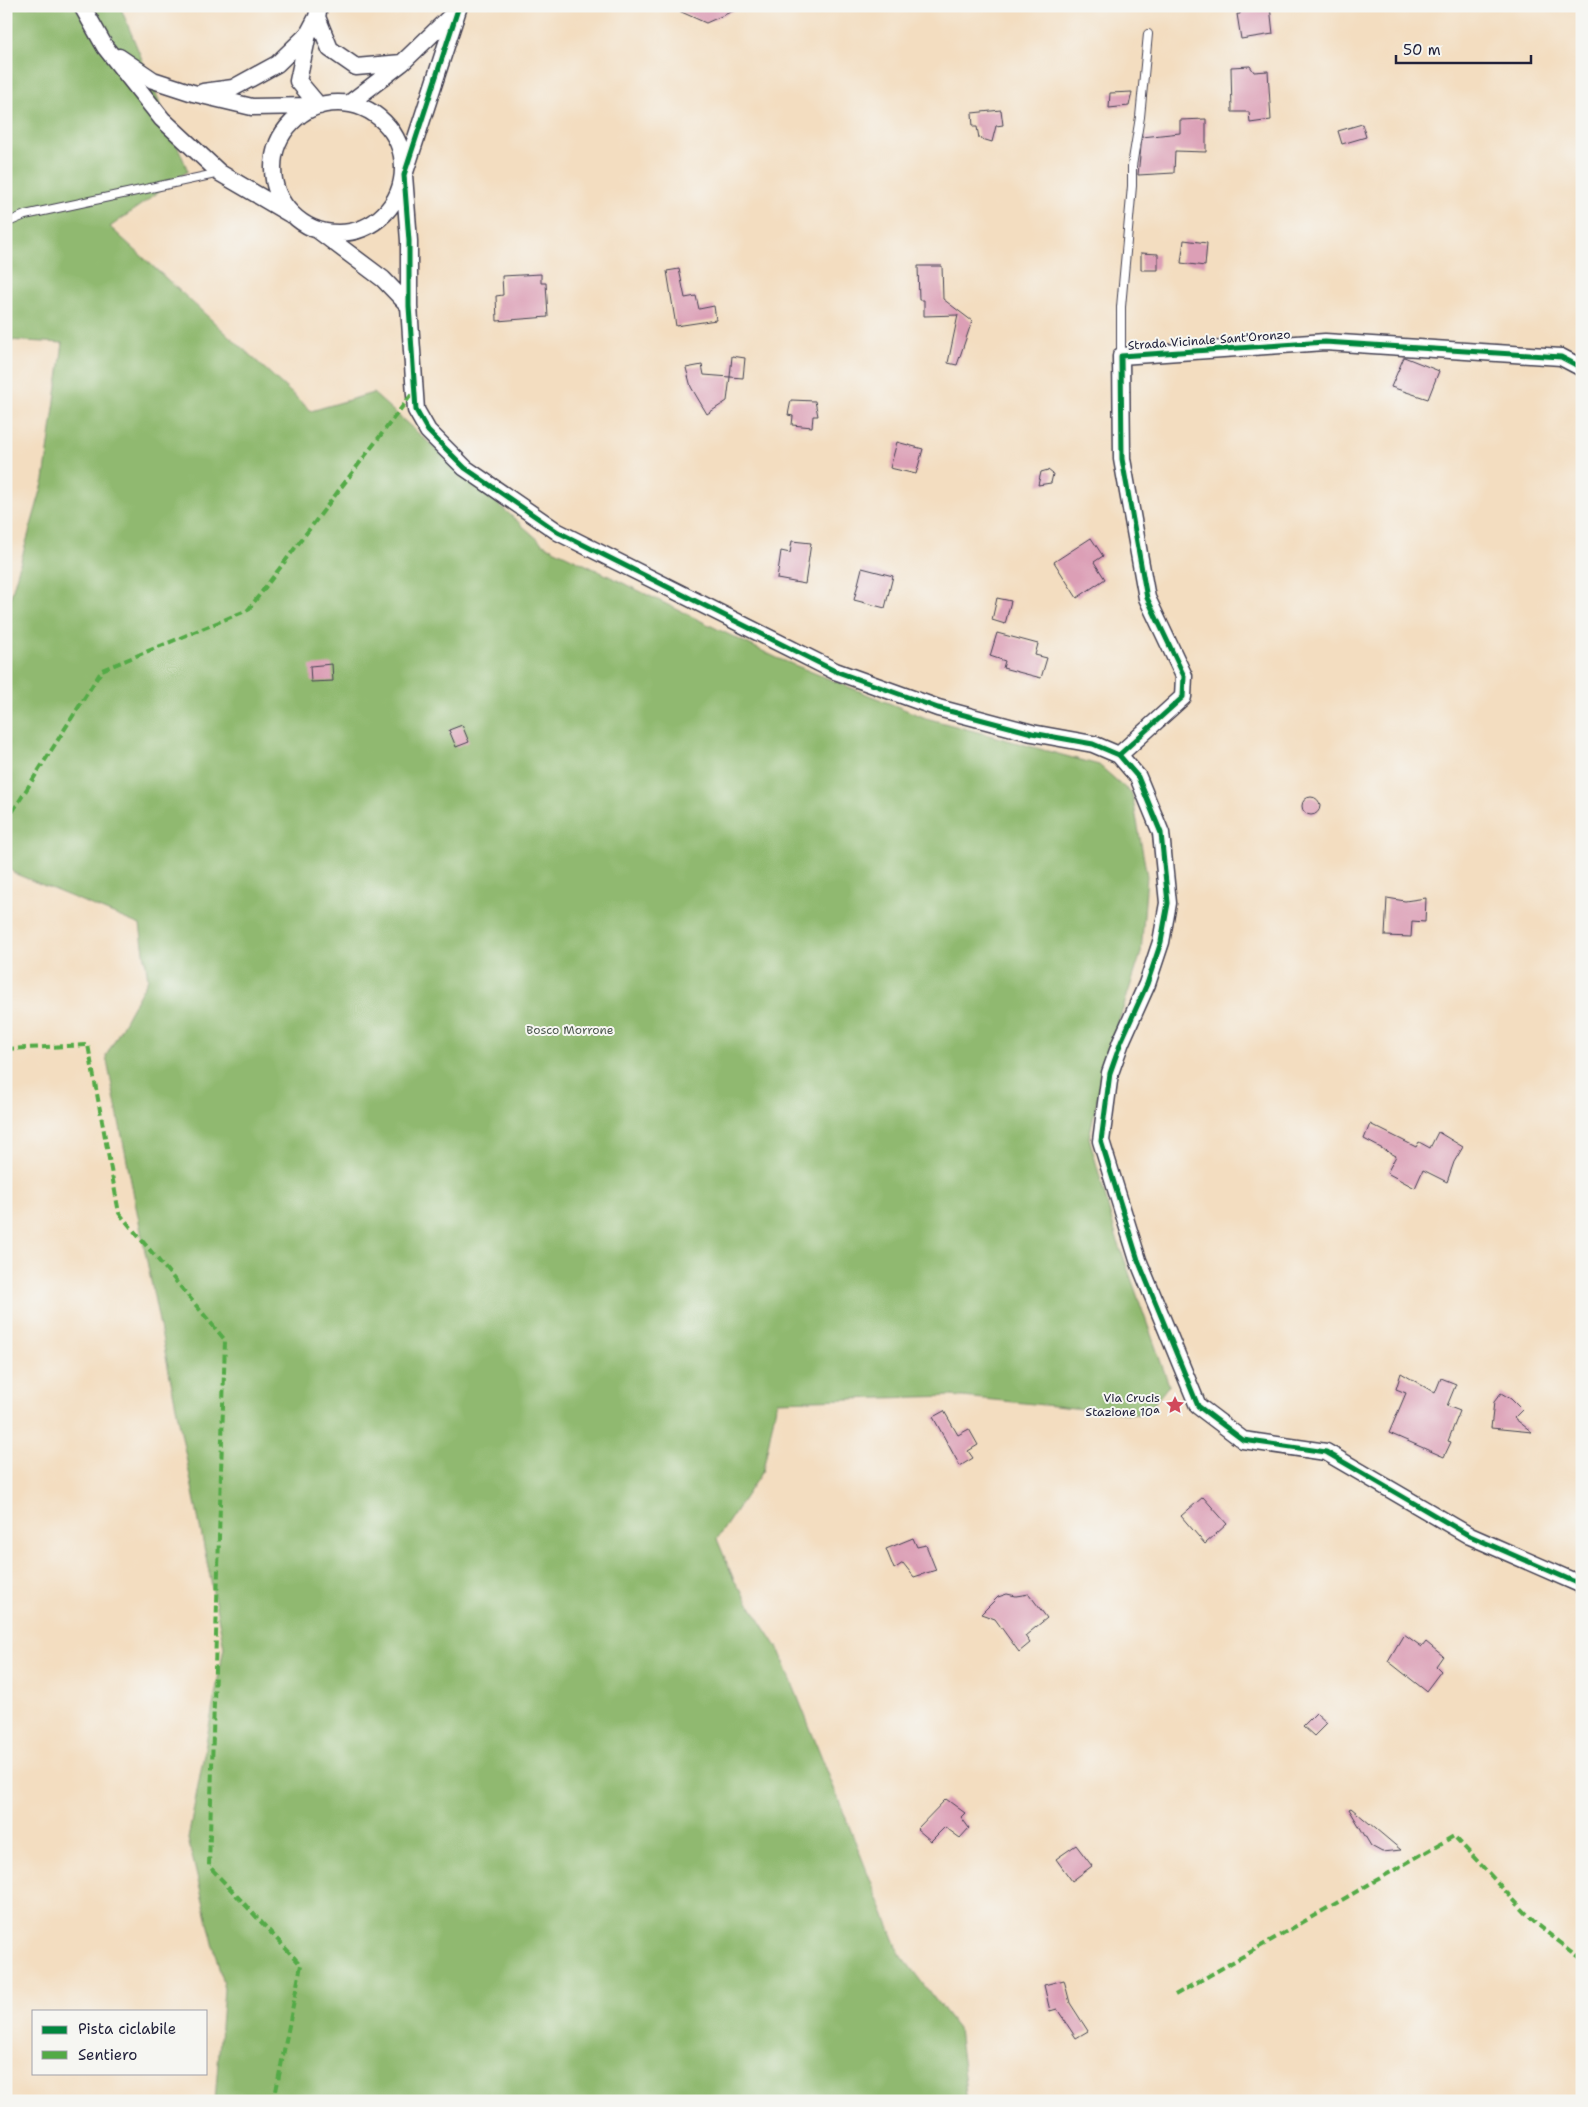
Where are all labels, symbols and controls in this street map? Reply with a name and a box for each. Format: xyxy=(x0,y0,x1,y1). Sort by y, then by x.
scale bar xyxy=(1396,32,1530,64)
text: 50 m xyxy=(1403,40,1441,60)
street label: Strada Vicinale Sant'Oronzo xyxy=(1127,326,1291,354)
park label: Bosco Morrone xyxy=(526,1022,614,1038)
place label: Via Crucis Stazione 10ª xyxy=(1086,1390,1160,1420)
place icon: Via Crucis Stazione 10ª xyxy=(1164,1394,1186,1416)
legend xyxy=(32,2010,208,2074)
text: Pista ciclabile xyxy=(78,2019,176,2039)
text: Sentiero xyxy=(78,2045,137,2065)

